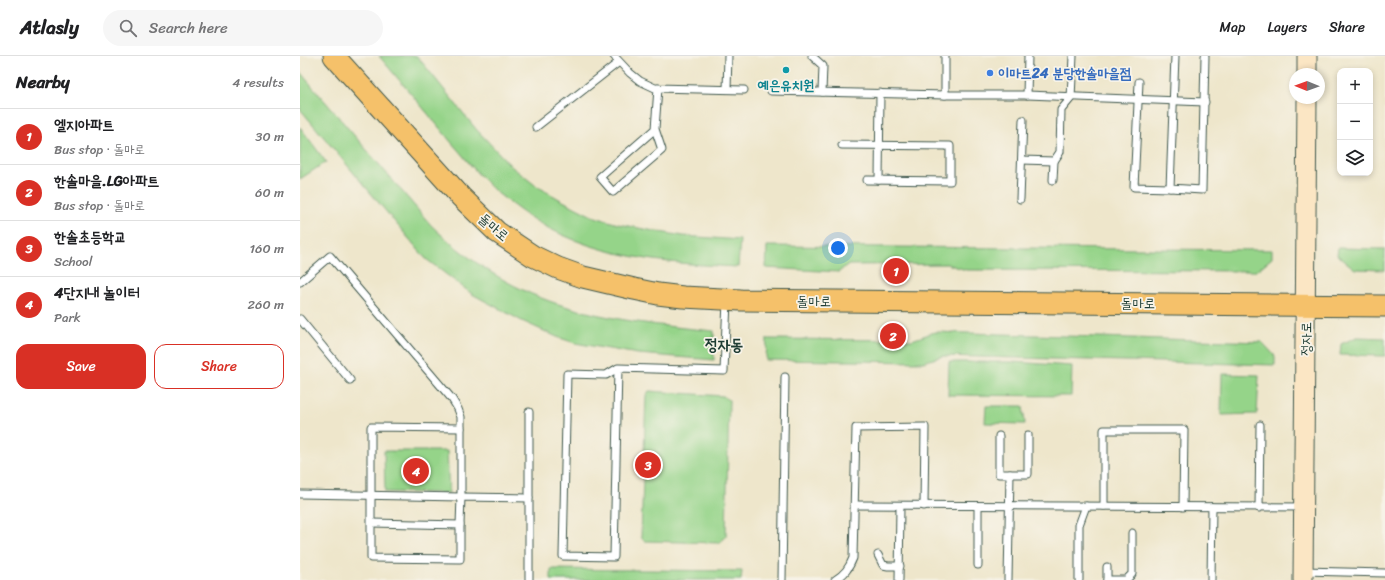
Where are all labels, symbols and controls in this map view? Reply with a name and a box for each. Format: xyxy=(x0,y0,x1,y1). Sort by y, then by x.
search box xyxy=(103,10,383,46)
text: Atlasly xyxy=(20,11,79,44)
text: Search here xyxy=(149,15,228,41)
text: Map xyxy=(1220,15,1245,40)
text: Layers xyxy=(1267,15,1307,40)
text: Share xyxy=(1329,15,1365,40)
icon: search xyxy=(117,17,139,39)
place label: 이마트24 분당한솔마을점 xyxy=(998,61,1132,86)
marker: 예은유치원 xyxy=(781,65,791,75)
text: Nearby xyxy=(16,67,70,97)
marker: 이마트24 분당한솔마을점 xyxy=(985,68,995,78)
north arrow xyxy=(1289,68,1325,104)
map controls xyxy=(1337,68,1373,176)
button: + xyxy=(1337,68,1373,104)
text: 4 results xyxy=(232,71,284,94)
place label: 예은유치원 xyxy=(758,73,814,98)
button: − xyxy=(1337,104,1373,140)
text: 엘지아파트 xyxy=(54,112,114,138)
text: 1 xyxy=(26,125,32,148)
text: 30 m xyxy=(255,125,284,148)
text: Bus stop · 돌마로 xyxy=(54,138,145,161)
button: layers xyxy=(1337,140,1373,176)
text: 한솔마을.LG아파트 xyxy=(54,168,159,194)
text: 2 xyxy=(25,181,33,204)
text: 60 m xyxy=(255,181,284,204)
text: Bus stop · 돌마로 xyxy=(54,194,145,217)
street label: 돌마로 xyxy=(473,207,515,248)
text: 한솔초등학교 xyxy=(54,224,126,250)
text: 3 xyxy=(25,237,33,260)
text: 160 m xyxy=(249,237,284,260)
your location xyxy=(828,238,848,258)
text: School xyxy=(54,250,92,273)
pin: 1 xyxy=(883,256,909,286)
text: 4단지내 놀이터 xyxy=(54,280,140,306)
street label: 돌마로 xyxy=(797,289,831,314)
street label: 돌마로 xyxy=(1121,291,1155,316)
text: 4 xyxy=(25,293,33,316)
text: 260 m xyxy=(248,293,284,316)
text: Park xyxy=(54,306,81,329)
pin: 2 xyxy=(880,321,906,351)
street label: 정자로 xyxy=(1294,322,1319,356)
district label: 정자동 xyxy=(705,330,743,359)
button: Save xyxy=(16,344,146,389)
button: Share xyxy=(154,344,284,389)
pin: 3 xyxy=(635,450,661,480)
pin: 4 xyxy=(403,456,429,486)

